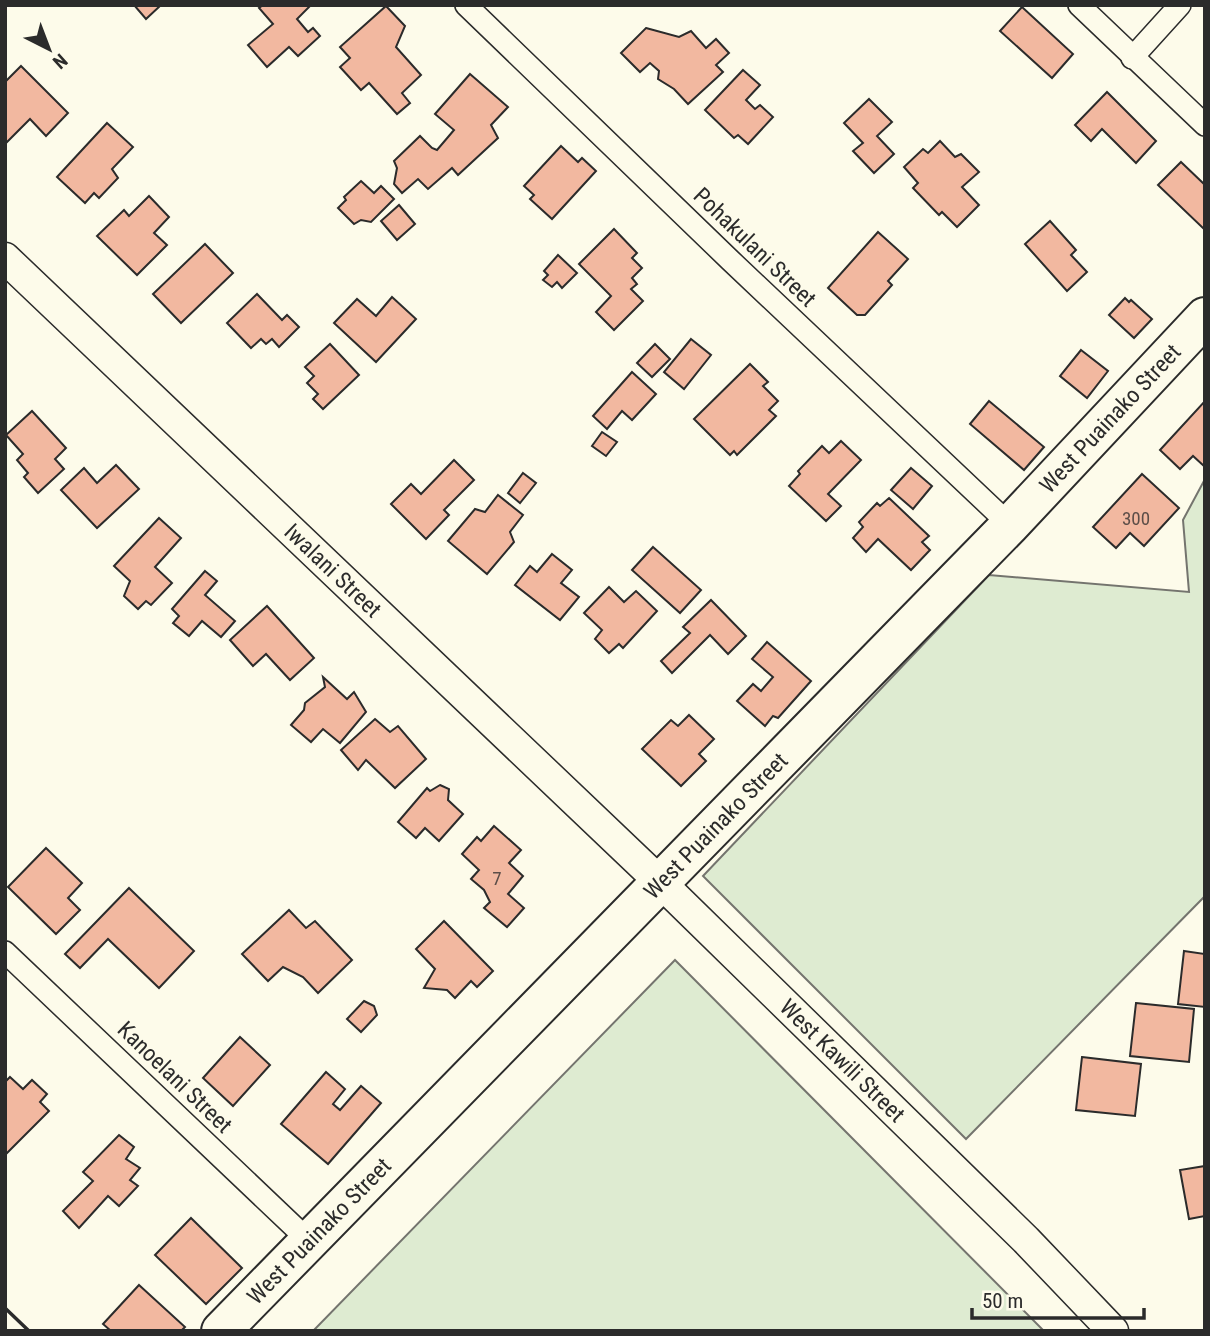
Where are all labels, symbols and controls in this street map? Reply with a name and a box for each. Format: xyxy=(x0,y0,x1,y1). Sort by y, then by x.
north arrow xyxy=(14,14,84,84)
text: N xyxy=(48,49,72,74)
street label: Pohakulani Street xyxy=(688,182,821,313)
street label: West Puainako Street xyxy=(1034,339,1186,499)
house number: 300 xyxy=(1122,507,1150,530)
street label: Iwalani Street xyxy=(279,518,387,623)
street label: West Puainako Street xyxy=(638,747,793,905)
house number: 7 xyxy=(492,867,502,890)
street label: West Kawili Street xyxy=(774,994,910,1128)
street label: Kanoelani Street xyxy=(112,1016,238,1139)
street label: West Puainako Street xyxy=(242,1153,397,1310)
scale bar xyxy=(972,1276,1144,1320)
text: 50 m xyxy=(982,1289,1023,1313)

